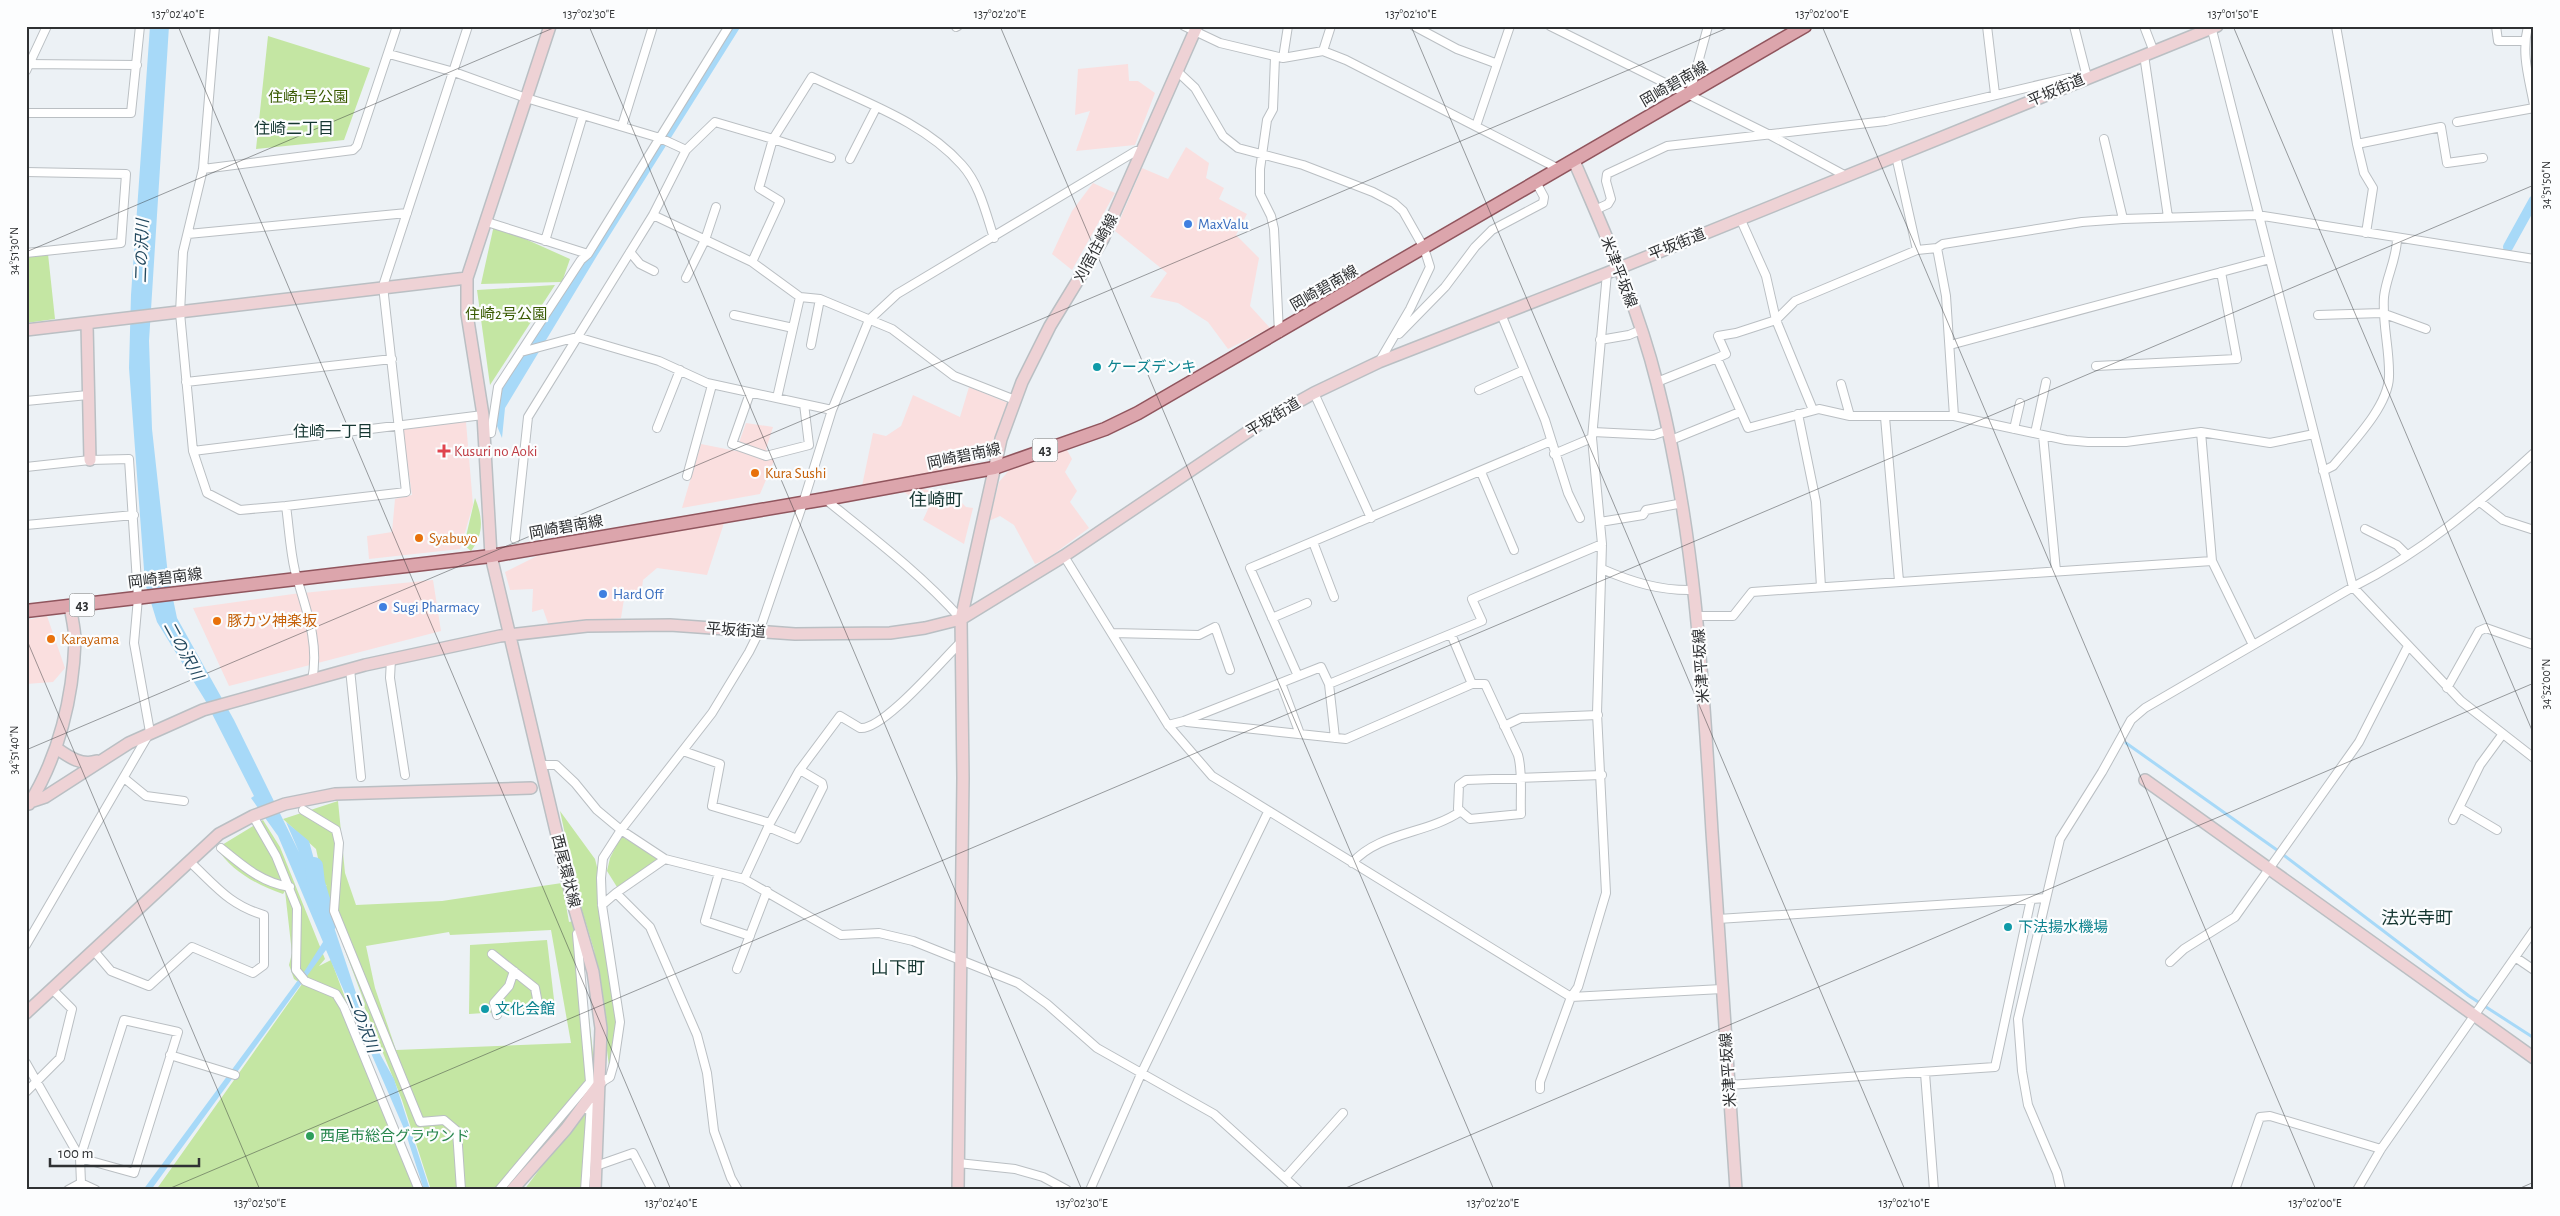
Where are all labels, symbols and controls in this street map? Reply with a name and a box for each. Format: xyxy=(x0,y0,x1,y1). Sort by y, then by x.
text: 137°02'40"E xyxy=(152,8,205,20)
text: 137°02'30"E xyxy=(563,8,615,20)
text: 137°02'20"E xyxy=(974,8,1026,20)
text: 137°02'10"E xyxy=(1386,8,1437,20)
text: 137°02'00"E xyxy=(1795,8,1849,20)
text: 137°01'50"E xyxy=(2208,8,2258,20)
street label: 岡崎碧南線 xyxy=(1638,58,1710,110)
street label: 平坂街道 xyxy=(2025,71,2087,109)
park label: 住崎1号公園 xyxy=(268,89,348,105)
district label: 住崎二丁目 xyxy=(254,120,334,137)
text: 34°51'50"N xyxy=(2540,161,2552,209)
street label: 刈宿住崎線 xyxy=(1071,211,1121,285)
water label: 二の沢川 xyxy=(132,217,151,283)
place label: MaxValu xyxy=(1198,217,1249,232)
marker: MaxValu xyxy=(1182,218,1194,230)
street label: 平坂街道 xyxy=(1646,225,1708,263)
text: 34°51'30"N xyxy=(8,227,20,275)
street label: 米津平坂線 xyxy=(1598,234,1640,310)
street label: 岡崎碧南線 xyxy=(1288,262,1360,314)
park label: 住崎2号公園 xyxy=(465,306,547,322)
place label: ケーズデンキ xyxy=(1107,359,1196,375)
marker: ケーズデンキ xyxy=(1091,361,1103,373)
street label: 平坂街道 xyxy=(1243,395,1303,439)
district label: 住崎一丁目 xyxy=(293,423,373,440)
road number: 43 xyxy=(1032,438,1058,462)
street label: 岡崎碧南線 xyxy=(926,440,1002,472)
place label: Kusuri no Aoki xyxy=(454,444,537,459)
marker: Kusuri no Aoki xyxy=(438,445,450,457)
place label: Kura Sushi xyxy=(765,466,826,481)
marker: Kura Sushi xyxy=(749,467,761,479)
district label: 住崎町 xyxy=(909,491,963,510)
street label: 岡崎碧南線 xyxy=(528,513,604,541)
place label: Syabuyo xyxy=(429,531,478,546)
marker: Syabuyo xyxy=(413,532,425,544)
street label: 岡崎碧南線 xyxy=(127,565,203,591)
place label: Hard Off xyxy=(613,587,665,602)
marker: Hard Off xyxy=(597,588,609,600)
road number: 43 xyxy=(70,594,94,616)
place label: Sugi Pharmacy xyxy=(393,600,480,615)
marker: Sugi Pharmacy xyxy=(377,601,389,613)
place label: 豚カツ神楽坂 xyxy=(227,613,317,629)
marker: 豚カツ神楽坂 xyxy=(211,615,223,627)
water label: 二の沢川 xyxy=(161,618,207,684)
street label: 平坂街道 xyxy=(706,620,766,640)
street label: 米津平坂線 xyxy=(1690,628,1712,704)
place label: Karayama xyxy=(61,632,119,647)
marker: Karayama xyxy=(45,633,57,645)
text: 34°52'00"N xyxy=(2540,659,2552,709)
text: 34°51'40"N xyxy=(8,725,20,775)
street label: 西尾環状線 xyxy=(549,832,584,909)
district label: 法光寺町 xyxy=(2381,909,2453,928)
place label: 下法揚水機場 xyxy=(2018,918,2108,935)
marker: 下法揚水機場 xyxy=(2002,921,2014,933)
district label: 山下町 xyxy=(871,959,925,978)
water label: 二の沢川 xyxy=(343,989,383,1057)
place label: 文化会館 xyxy=(495,1001,555,1017)
marker: 文化会館 xyxy=(479,1003,491,1015)
street label: 米津平坂線 xyxy=(1717,1032,1739,1108)
place label: 西尾市総合グラウンド xyxy=(320,1128,470,1144)
marker: 西尾市総合グラウンド xyxy=(304,1130,316,1142)
scale bar xyxy=(50,1136,199,1168)
text: 100 m xyxy=(58,1146,93,1161)
text: 137°02'50"E xyxy=(234,1197,286,1209)
text: 137°02'40"E xyxy=(645,1197,698,1209)
text: 137°02'30"E xyxy=(1056,1197,1108,1209)
text: 137°02'20"E xyxy=(1467,1197,1519,1209)
text: 137°02'10"E xyxy=(1879,1197,1930,1209)
text: 137°02'00"E xyxy=(2288,1197,2342,1209)

